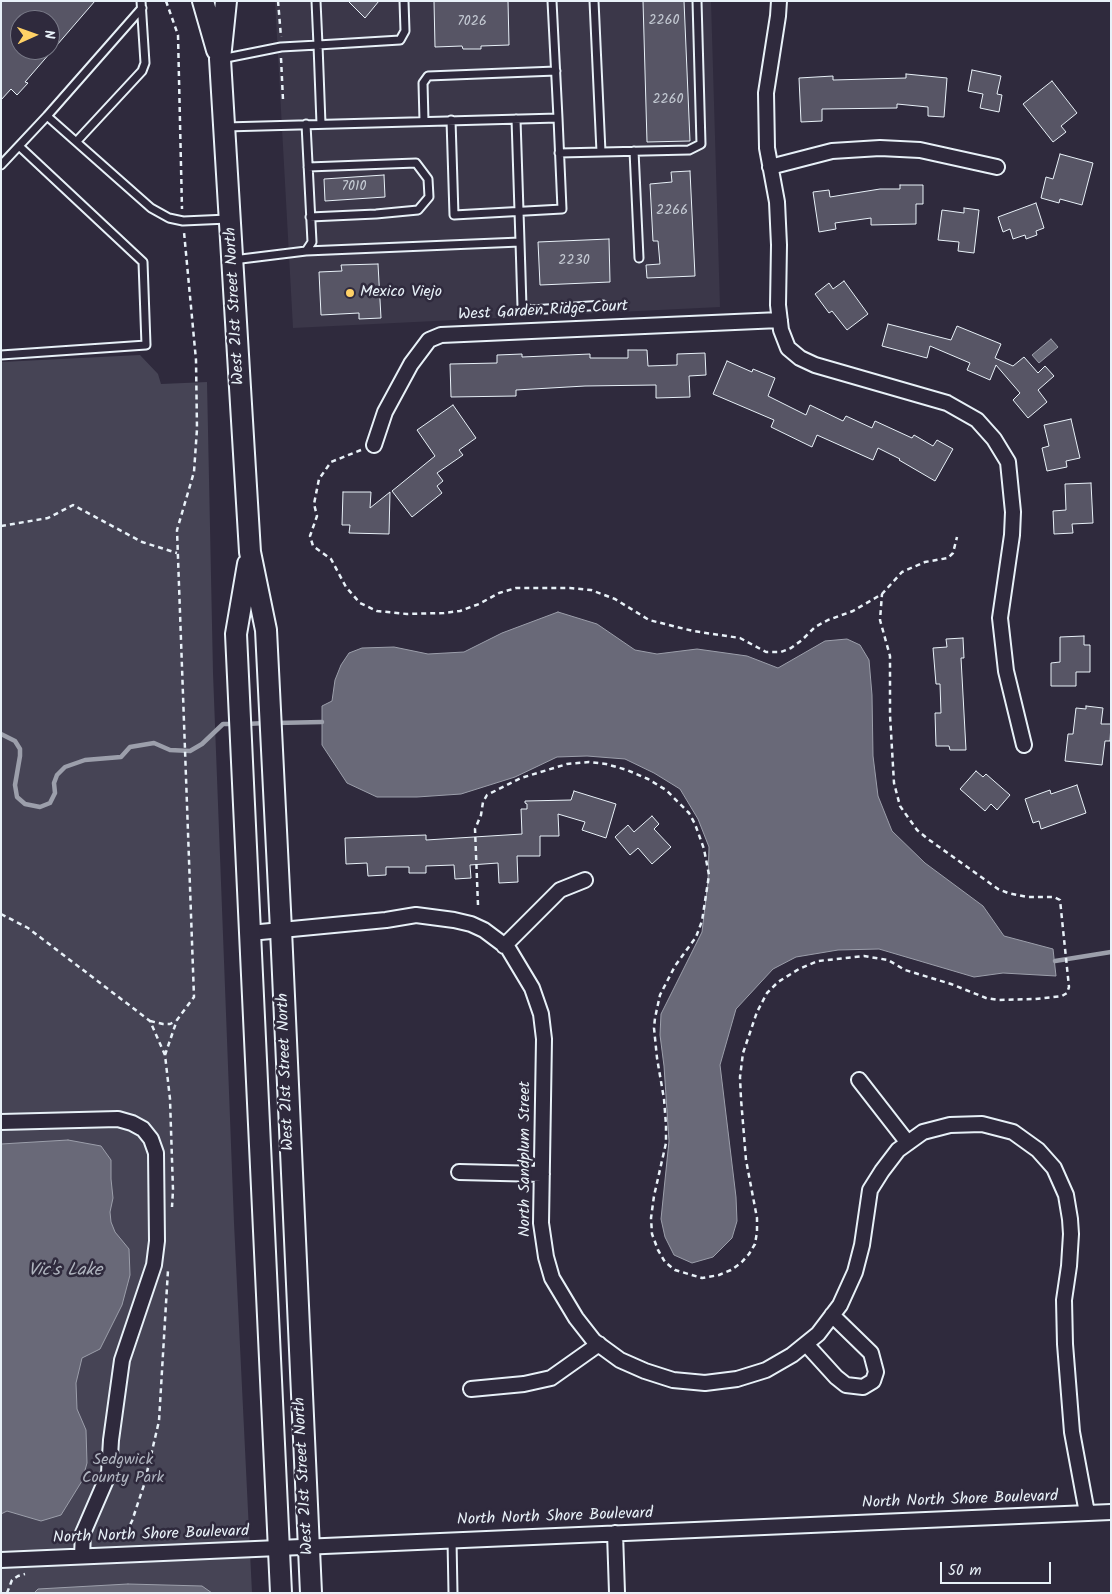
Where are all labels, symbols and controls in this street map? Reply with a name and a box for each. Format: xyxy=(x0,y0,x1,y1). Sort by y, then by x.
north arrow xyxy=(10,10,60,60)
house number: 2260 xyxy=(648,14,680,30)
house number: 7026 xyxy=(457,15,487,31)
text: N xyxy=(38,30,60,39)
house number: 2260 xyxy=(652,93,684,109)
house number: 7010 xyxy=(342,180,366,196)
house number: 2266 xyxy=(656,204,688,220)
street label: West 21st Street North xyxy=(222,227,250,385)
house number: 2230 xyxy=(558,254,590,270)
place label: Mexico Viejo xyxy=(360,283,442,303)
marker: Mexico Viejo xyxy=(344,287,356,299)
street label: West Garden Ridge Court xyxy=(458,298,628,326)
street label: West 21st Street North xyxy=(275,993,299,1151)
street label: North Sandplum Street xyxy=(516,1081,536,1237)
water label: Vic's Lake xyxy=(28,1261,102,1283)
street label: West 21st Street North xyxy=(291,1397,319,1555)
park label: Sedgwick County Park xyxy=(82,1451,164,1489)
street label: North North Shore Boulevard xyxy=(862,1488,1058,1514)
street label: North North Shore Boulevard xyxy=(457,1505,653,1531)
street label: North North Shore Boulevard xyxy=(53,1523,249,1549)
scale bar xyxy=(942,1552,1053,1584)
text: 50 m xyxy=(948,1559,982,1583)

